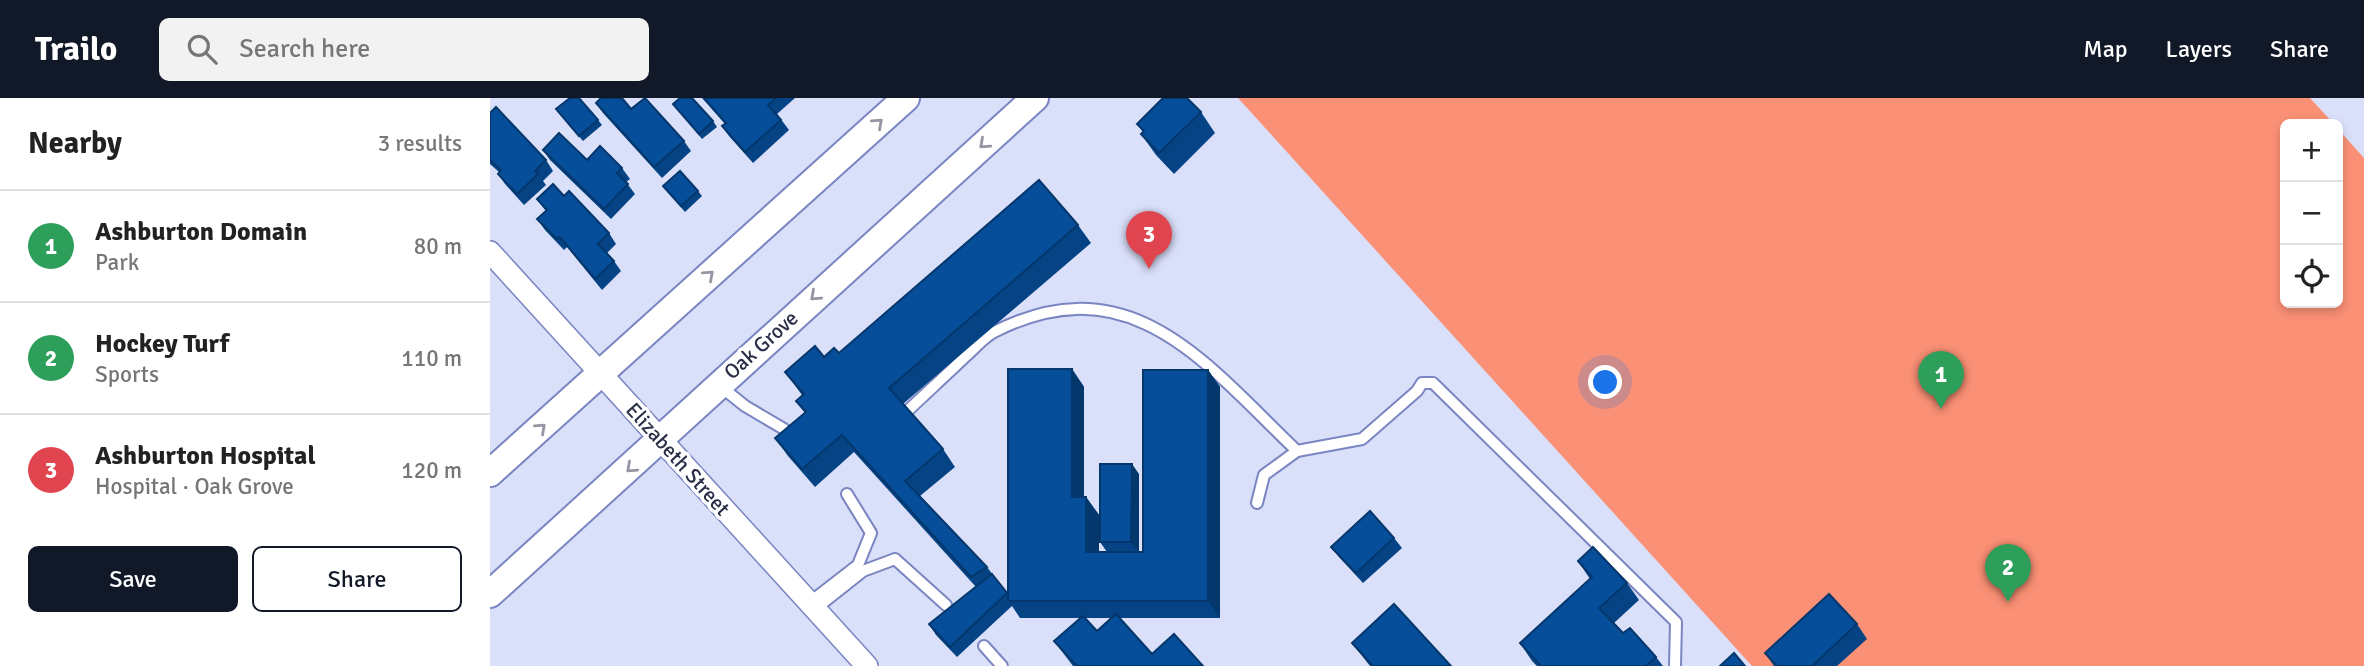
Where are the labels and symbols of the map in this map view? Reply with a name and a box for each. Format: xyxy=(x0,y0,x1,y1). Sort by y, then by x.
one-way arrow xyxy=(870,119,883,131)
one-way arrow xyxy=(979,136,992,148)
pin: 3 xyxy=(1126,211,1172,269)
one-way arrow xyxy=(701,271,714,283)
one-way arrow xyxy=(811,288,824,300)
street label: Oak Grove xyxy=(719,305,803,385)
pin: 1 xyxy=(1918,351,1964,409)
your location xyxy=(1588,365,1622,399)
street label: Elizabeth Street xyxy=(620,397,736,521)
one-way arrow xyxy=(533,423,546,436)
one-way arrow xyxy=(626,460,639,472)
pin: 2 xyxy=(1985,544,2031,602)

